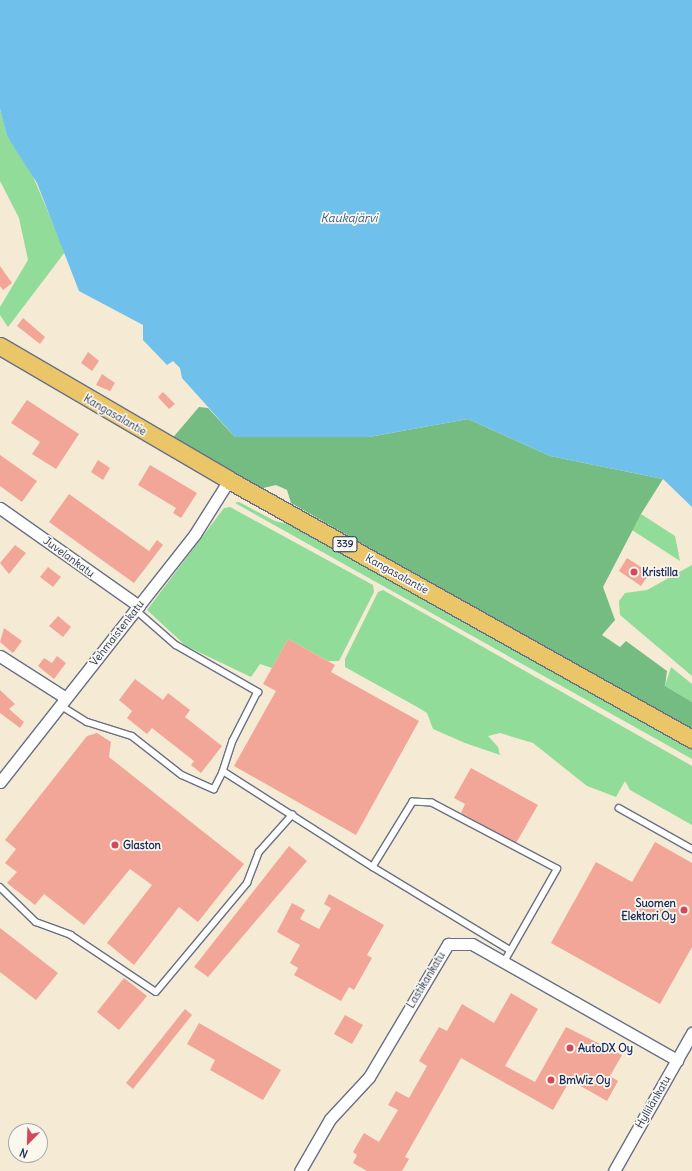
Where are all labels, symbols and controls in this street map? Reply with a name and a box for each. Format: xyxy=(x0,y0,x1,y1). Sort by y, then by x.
water label: Kaukajärvi xyxy=(321,211,377,225)
street label: Kangasalantie xyxy=(81,392,149,438)
street label: Juvelankatu xyxy=(41,534,97,580)
road number: 339 xyxy=(332,536,358,552)
street label: Kangasalantie xyxy=(363,551,431,597)
place label: Kristilla xyxy=(642,565,678,579)
marker: Kristilla xyxy=(629,567,639,577)
street label: Vehmaistenkatu xyxy=(87,597,147,669)
place label: Glaston xyxy=(123,838,161,852)
marker: Glaston xyxy=(110,840,120,850)
place label: Suomen Elektori Oy xyxy=(621,897,676,923)
marker: Suomen Elektori Oy xyxy=(679,905,689,915)
street label: Lastikankatu xyxy=(404,949,448,1011)
place label: AutoDX Oy xyxy=(578,1041,633,1055)
marker: AutoDX Oy xyxy=(565,1043,575,1053)
place label: BmWiz Oy xyxy=(559,1073,611,1087)
street label: Hyllilänkatu xyxy=(633,1073,673,1131)
marker: BmWiz Oy xyxy=(546,1075,556,1085)
north arrow xyxy=(8,1123,48,1163)
text: N xyxy=(17,1145,30,1161)

